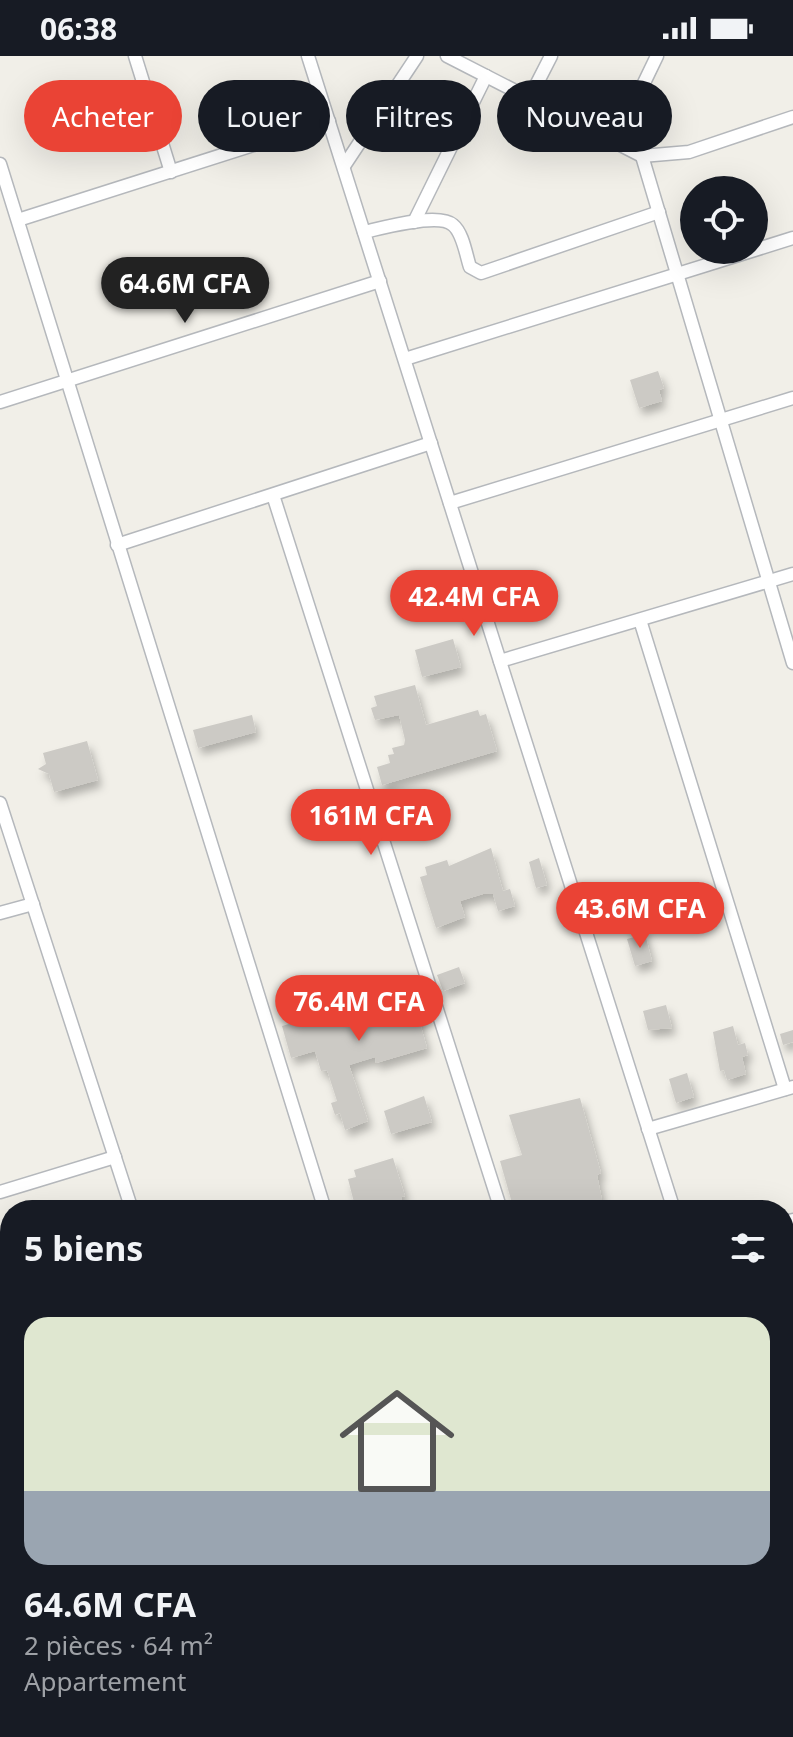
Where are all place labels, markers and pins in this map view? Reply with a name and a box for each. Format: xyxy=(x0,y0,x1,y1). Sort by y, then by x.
pin: 64.6M CFA xyxy=(93,257,277,325)
pin: 42.4M CFA xyxy=(382,570,566,638)
pin: 161M CFA xyxy=(288,789,454,857)
pin: 43.6M CFA xyxy=(548,882,732,950)
pin: 76.4M CFA xyxy=(267,975,451,1043)

